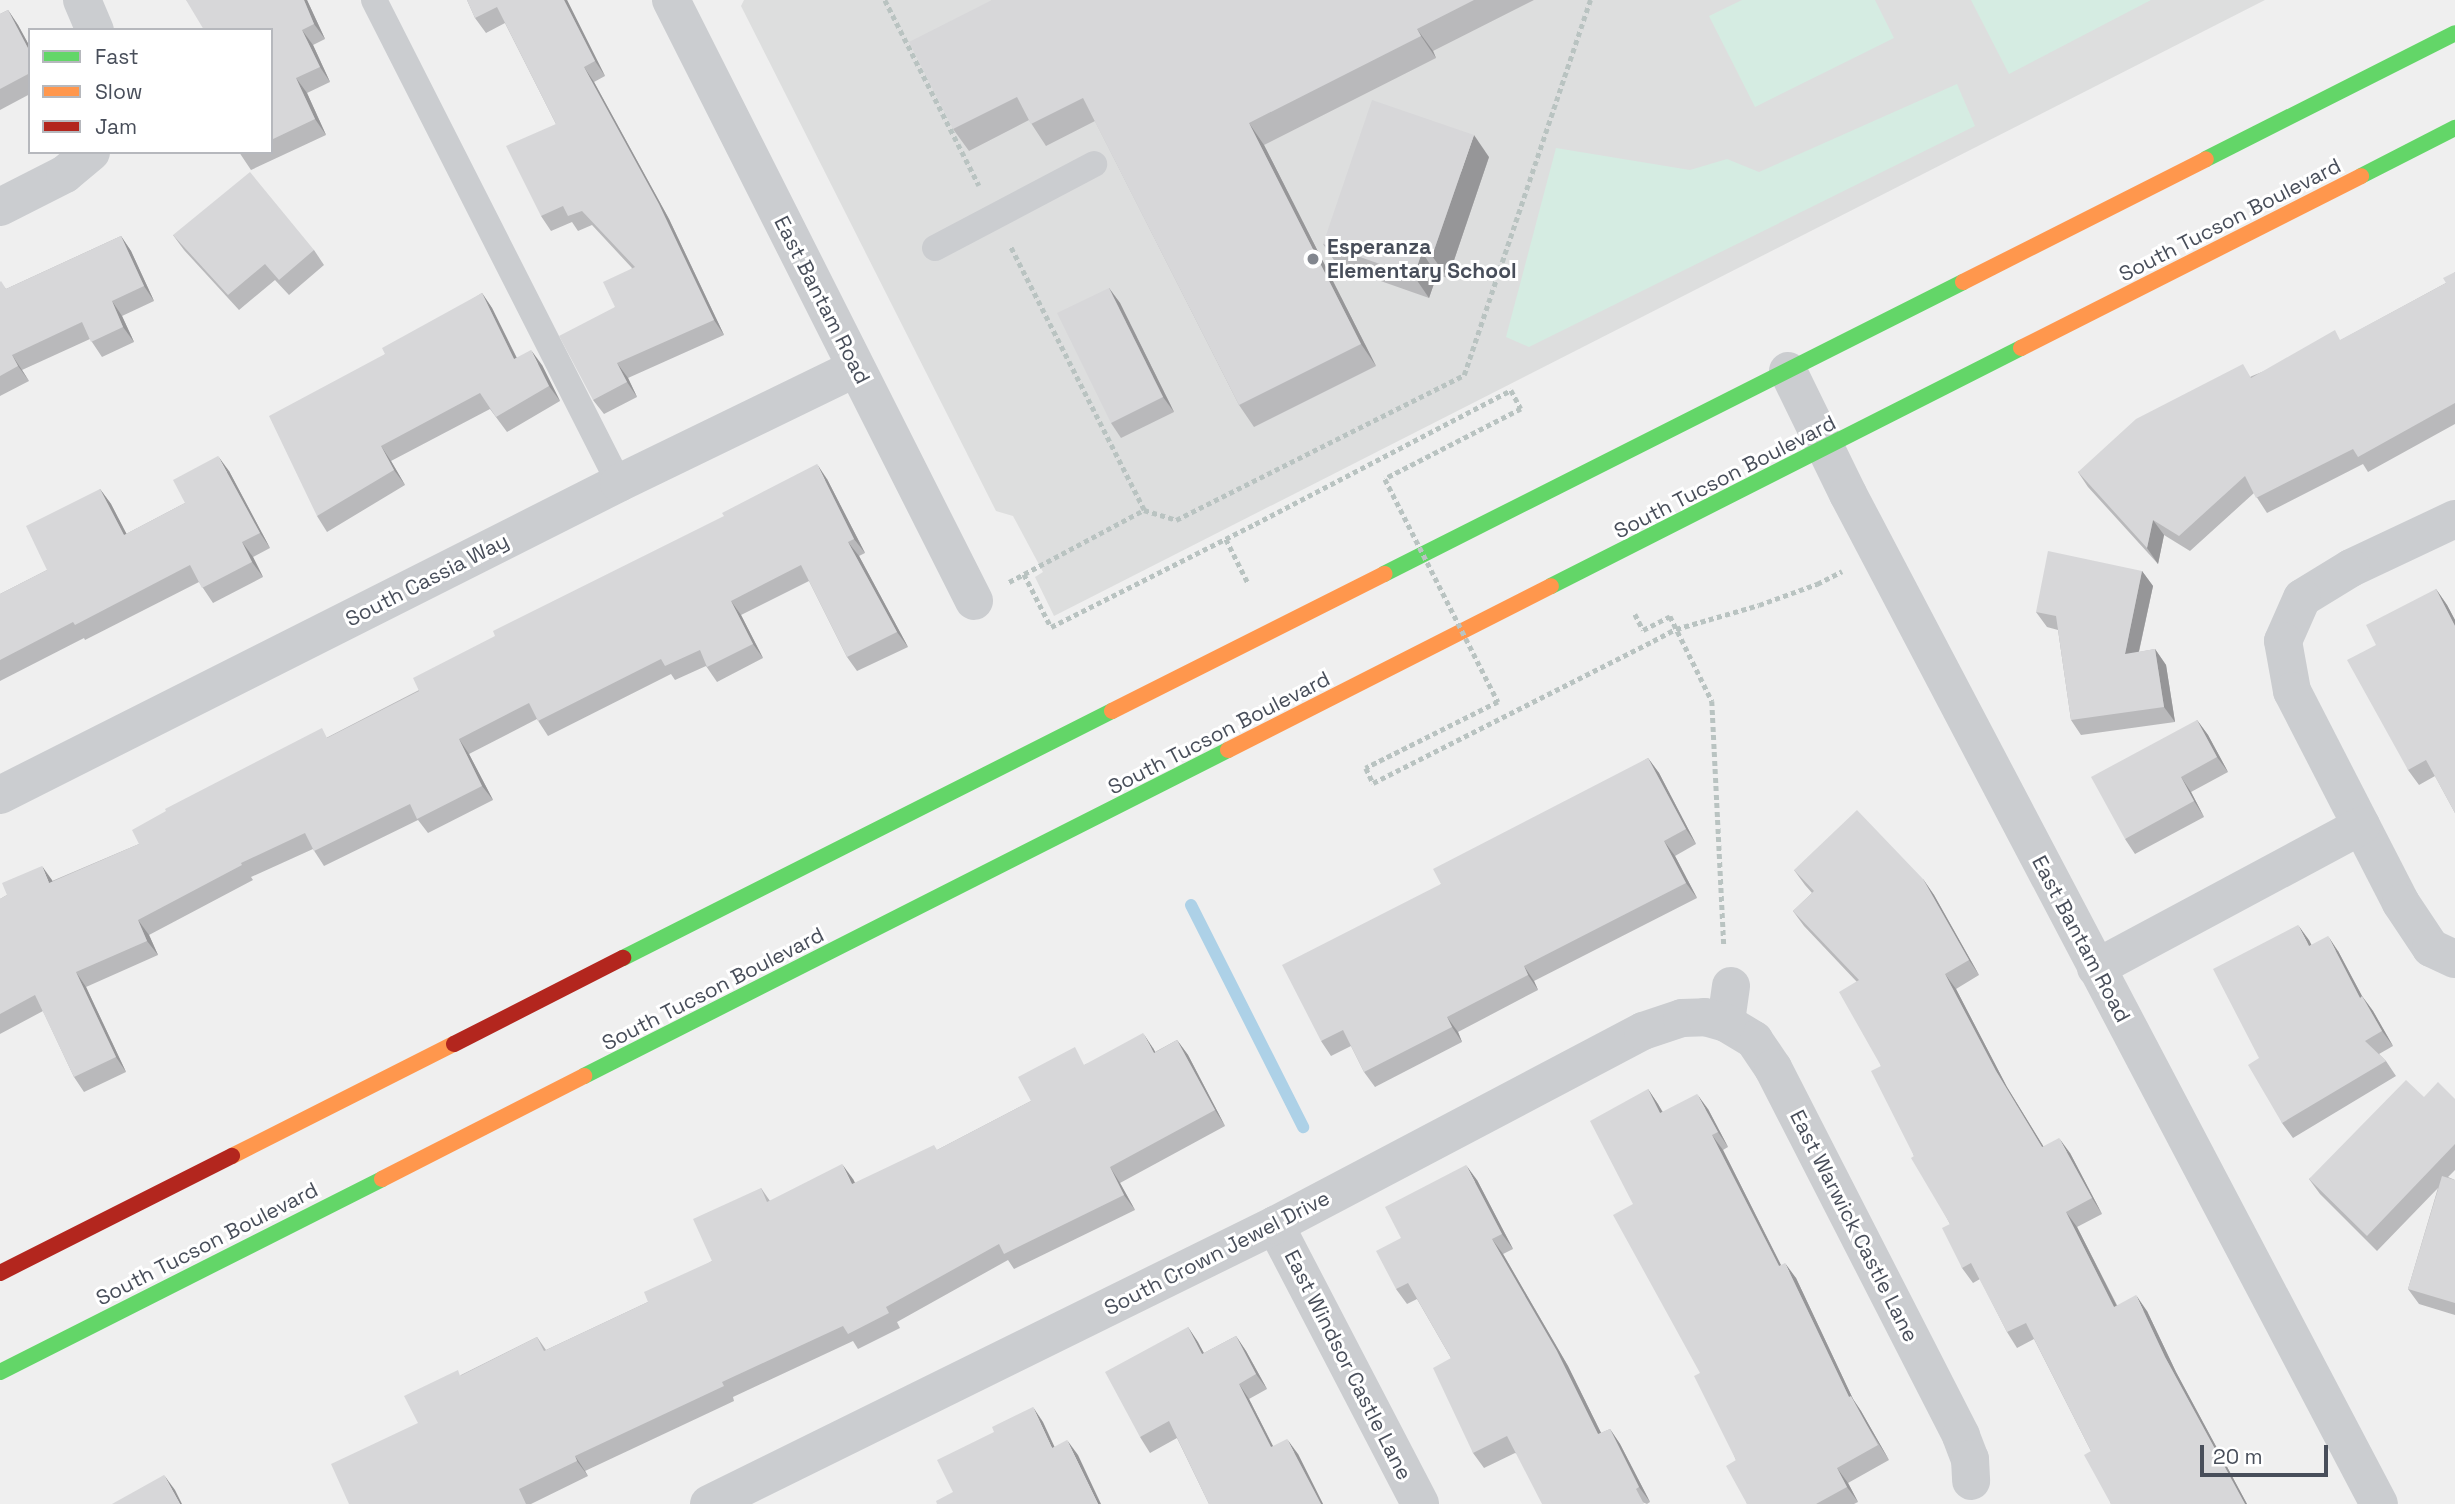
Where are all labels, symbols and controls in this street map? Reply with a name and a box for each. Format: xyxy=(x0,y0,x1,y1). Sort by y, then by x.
legend xyxy=(28,28,273,154)
text: Fast xyxy=(95,43,139,70)
text: Slow xyxy=(95,78,143,105)
text: Jam xyxy=(95,113,137,140)
street label: South Tucson Boulevard xyxy=(2115,153,2345,287)
street label: East Bantam Road xyxy=(769,212,875,388)
place label: Esperanza Elementary School xyxy=(1327,234,1517,284)
marker: Esperanza Elementary School xyxy=(1305,251,1321,267)
street label: South Tucson Boulevard xyxy=(1610,410,1840,544)
street label: South Cassia Way xyxy=(341,528,513,632)
street label: South Tucson Boulevard xyxy=(1104,666,1334,800)
street label: East Bantam Road xyxy=(2026,851,2136,1027)
street label: South Tucson Boulevard xyxy=(598,922,828,1056)
street label: East Warwick Castle Lane xyxy=(1784,1106,1924,1346)
street label: South Tucson Boulevard xyxy=(92,1177,322,1311)
street label: South Crown Jewel Drive xyxy=(1100,1185,1334,1321)
street label: East Windsor Castle Lane xyxy=(1279,1246,1417,1484)
scale bar xyxy=(2203,1430,2331,1474)
text: 20 m xyxy=(2213,1443,2263,1470)

